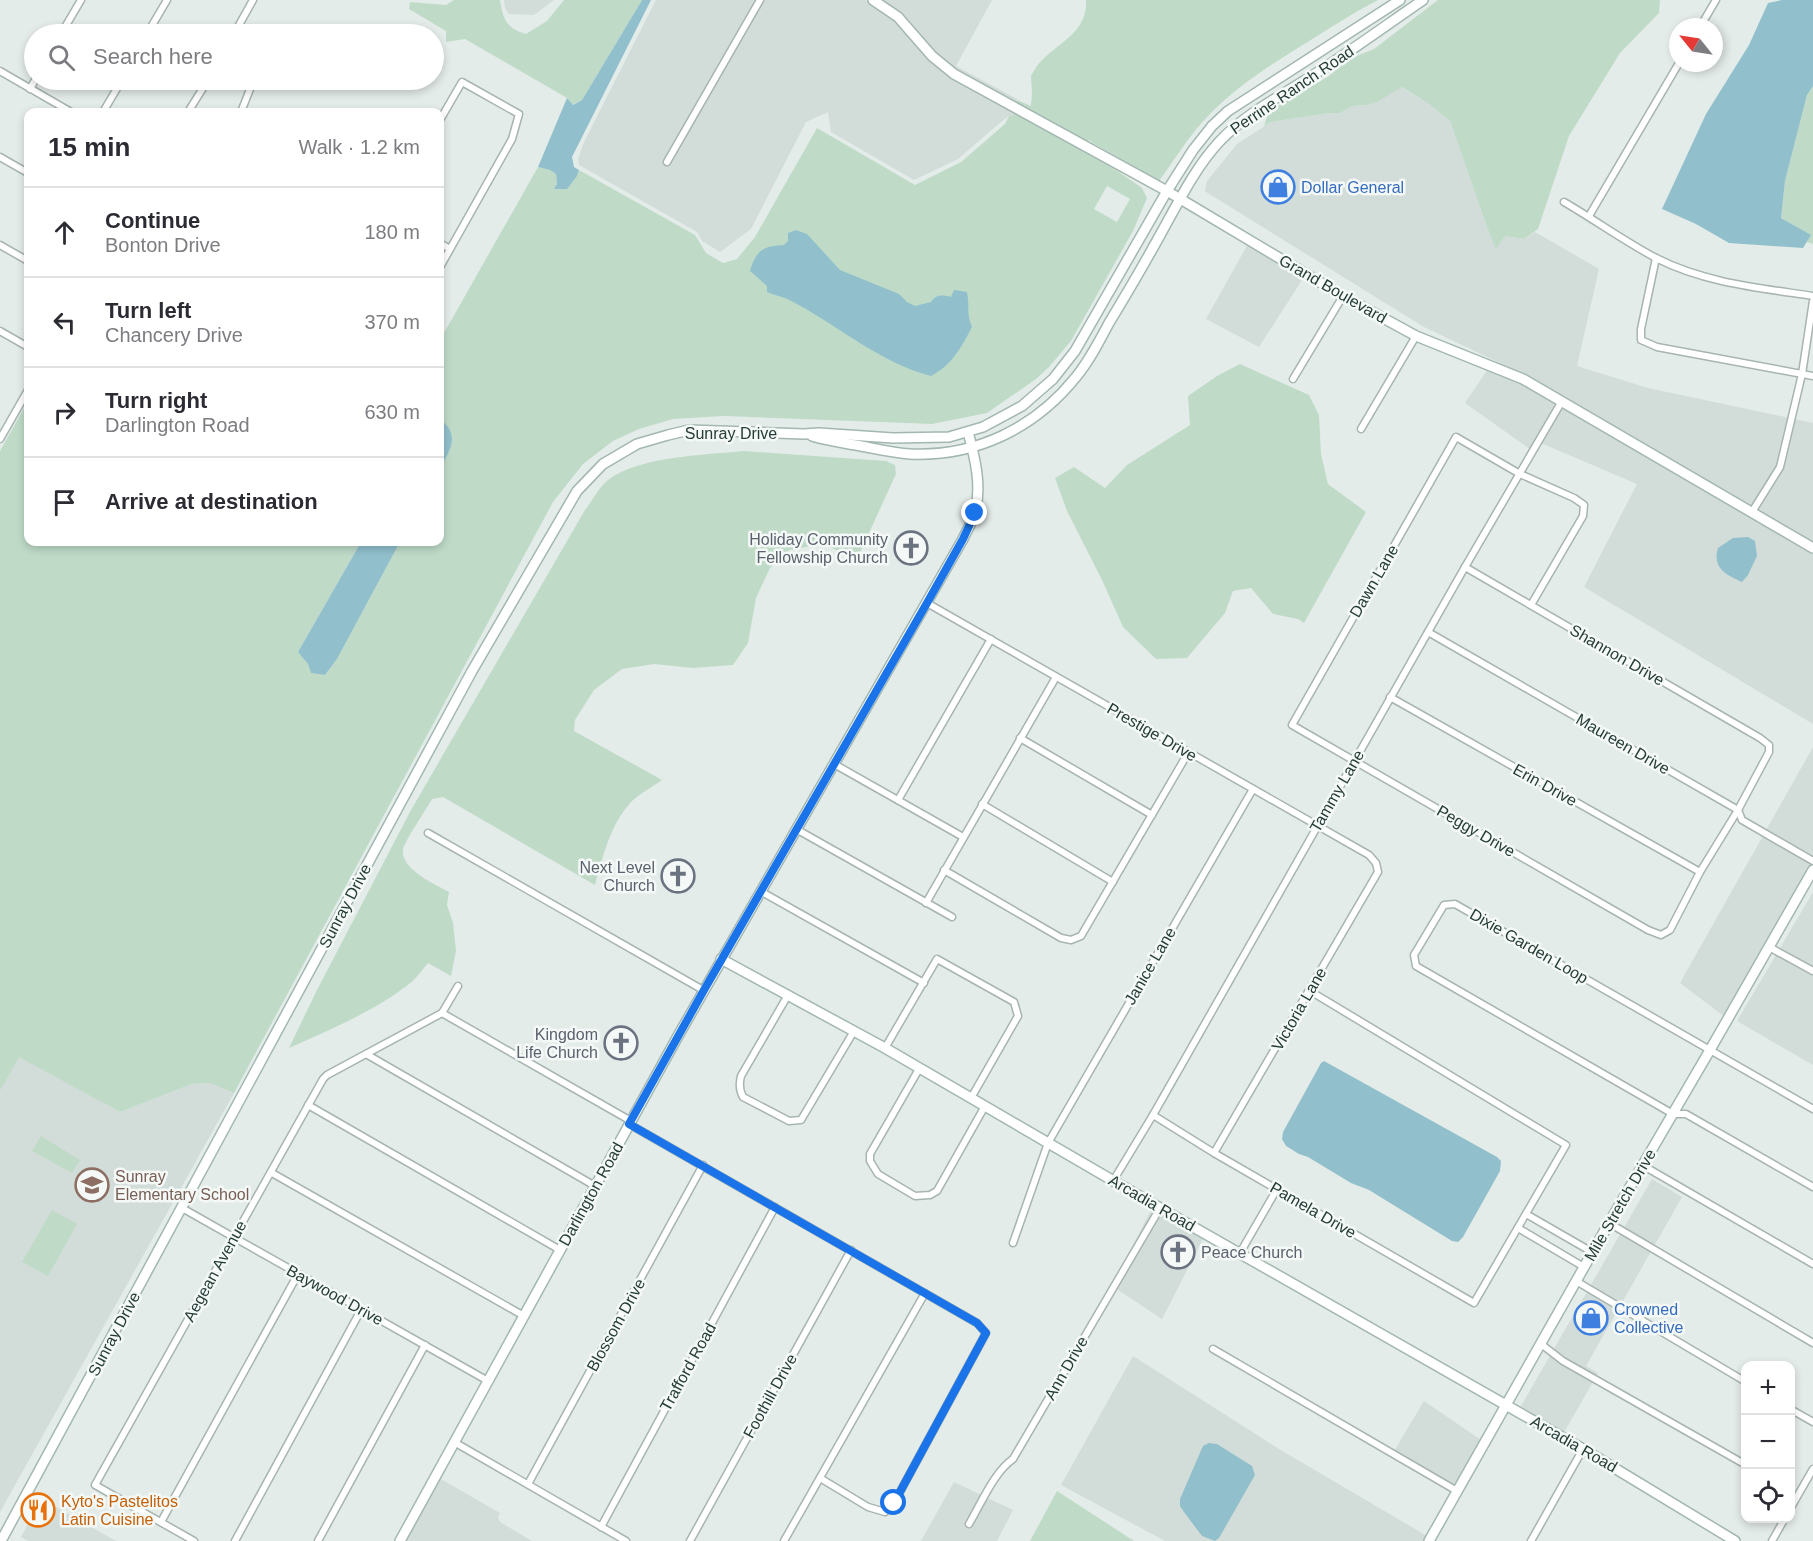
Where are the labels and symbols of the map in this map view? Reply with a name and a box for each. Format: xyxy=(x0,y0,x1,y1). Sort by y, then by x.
north arrow xyxy=(1669,18,1723,72)
street label: Perrine Ranch Road xyxy=(1227,42,1357,138)
shop icon: Dollar General xyxy=(1260,169,1296,205)
place label: Dollar General xyxy=(1301,179,1404,196)
street label: Grand Boulevard xyxy=(1276,251,1390,327)
street label: Sunray Drive xyxy=(685,425,777,442)
route end xyxy=(961,499,987,525)
church icon: Holiday Community Fellowship Church xyxy=(893,530,929,566)
place label: Holiday Community Fellowship Church xyxy=(749,531,888,566)
street label: Dawn Lane xyxy=(1346,542,1402,620)
street label: Shannon Drive xyxy=(1567,621,1667,689)
street label: Prestige Drive xyxy=(1104,700,1200,765)
street label: Maureen Drive xyxy=(1573,710,1673,778)
street label: Tammy Lane xyxy=(1307,747,1367,835)
street label: Erin Drive xyxy=(1510,761,1580,810)
street label: Peggy Drive xyxy=(1434,802,1518,860)
church icon: Next Level Church xyxy=(660,858,696,894)
place label: Next Level Church xyxy=(579,859,655,894)
street label: Sunray Drive xyxy=(316,861,374,951)
street label: Dixie Garden Loop xyxy=(1467,905,1591,987)
street label: Janice Lane xyxy=(1121,924,1179,1008)
street label: Victoria Lane xyxy=(1268,964,1330,1054)
church icon: Kingdom Life Church xyxy=(603,1025,639,1061)
place label: Kingdom Life Church xyxy=(516,1026,598,1061)
street label: Darlington Road xyxy=(556,1139,626,1249)
street label: Mile Stretch Drive xyxy=(1581,1146,1659,1264)
school or university icon: Sunray Elementary School xyxy=(74,1167,110,1203)
place label: Sunray Elementary School xyxy=(115,1168,249,1203)
street label: Arcadia Road xyxy=(1106,1171,1198,1235)
street label: Pamela Drive xyxy=(1267,1179,1359,1241)
street label: Aegean Avenue xyxy=(180,1218,250,1324)
church icon: Peace Church xyxy=(1160,1234,1196,1270)
place label: Peace Church xyxy=(1201,1244,1302,1261)
street label: Baywood Drive xyxy=(284,1261,386,1329)
street label: Blossom Drive xyxy=(584,1276,648,1374)
street label: Sunray Drive xyxy=(85,1289,143,1379)
shop icon: Crowned Collective xyxy=(1573,1300,1609,1336)
place label: Crowned Collective xyxy=(1614,1301,1683,1336)
street label: Trafford Road xyxy=(657,1320,719,1414)
street label: Ann Drive xyxy=(1041,1333,1091,1403)
street label: Foothill Drive xyxy=(740,1351,800,1441)
street label: Arcadia Road xyxy=(1528,1412,1620,1476)
route start xyxy=(880,1489,906,1515)
restaurant icon: Kyto's Pastelitos Latin Cuisine xyxy=(20,1492,56,1528)
place label: Kyto's Pastelitos Latin Cuisine xyxy=(61,1493,178,1528)

